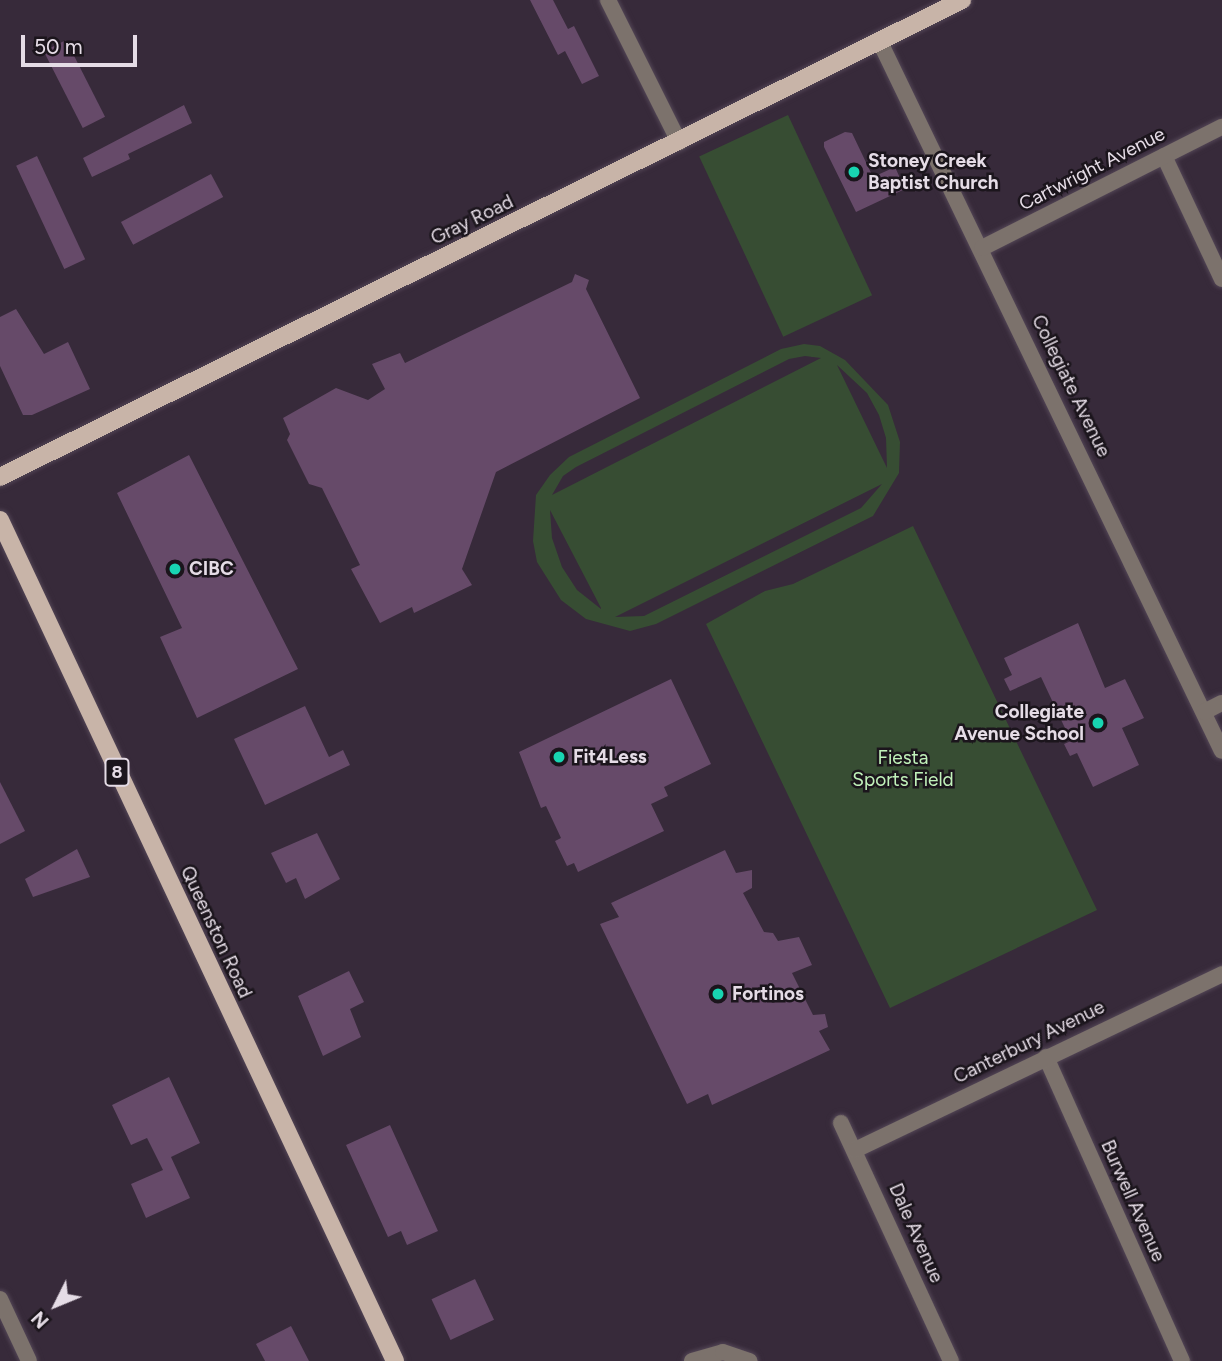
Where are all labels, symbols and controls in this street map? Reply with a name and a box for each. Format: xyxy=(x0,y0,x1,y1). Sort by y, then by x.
scale bar xyxy=(24,21,140,65)
text: 50 m xyxy=(34,34,83,59)
street label: Cartwright Avenue xyxy=(1015,122,1169,216)
place label: Stoney Creek Baptist Church xyxy=(868,150,999,194)
marker: Stoney Creek Baptist Church xyxy=(846,164,862,180)
street label: Gray Road xyxy=(427,190,517,250)
street label: Collegiate Avenue xyxy=(1027,311,1115,461)
place label: CIBC xyxy=(189,558,234,580)
marker: CIBC xyxy=(167,561,183,577)
place label: Collegiate Avenue School xyxy=(954,701,1084,745)
marker: Collegiate Avenue School xyxy=(1090,715,1106,731)
place label: Fit4Less xyxy=(573,746,647,768)
park label: Fiesta Sports Field xyxy=(852,747,954,791)
marker: Fit4Less xyxy=(551,749,567,765)
road number: 8 xyxy=(103,758,131,786)
street label: Queenston Road xyxy=(175,862,257,1002)
place label: Fortinos xyxy=(732,983,804,1005)
marker: Fortinos xyxy=(710,986,726,1002)
street label: Canterbury Avenue xyxy=(950,996,1108,1088)
street label: Burwell Avenue xyxy=(1096,1137,1170,1265)
street label: Dale Avenue xyxy=(884,1180,948,1286)
north arrow xyxy=(21,1270,91,1340)
text: N xyxy=(27,1306,54,1333)

